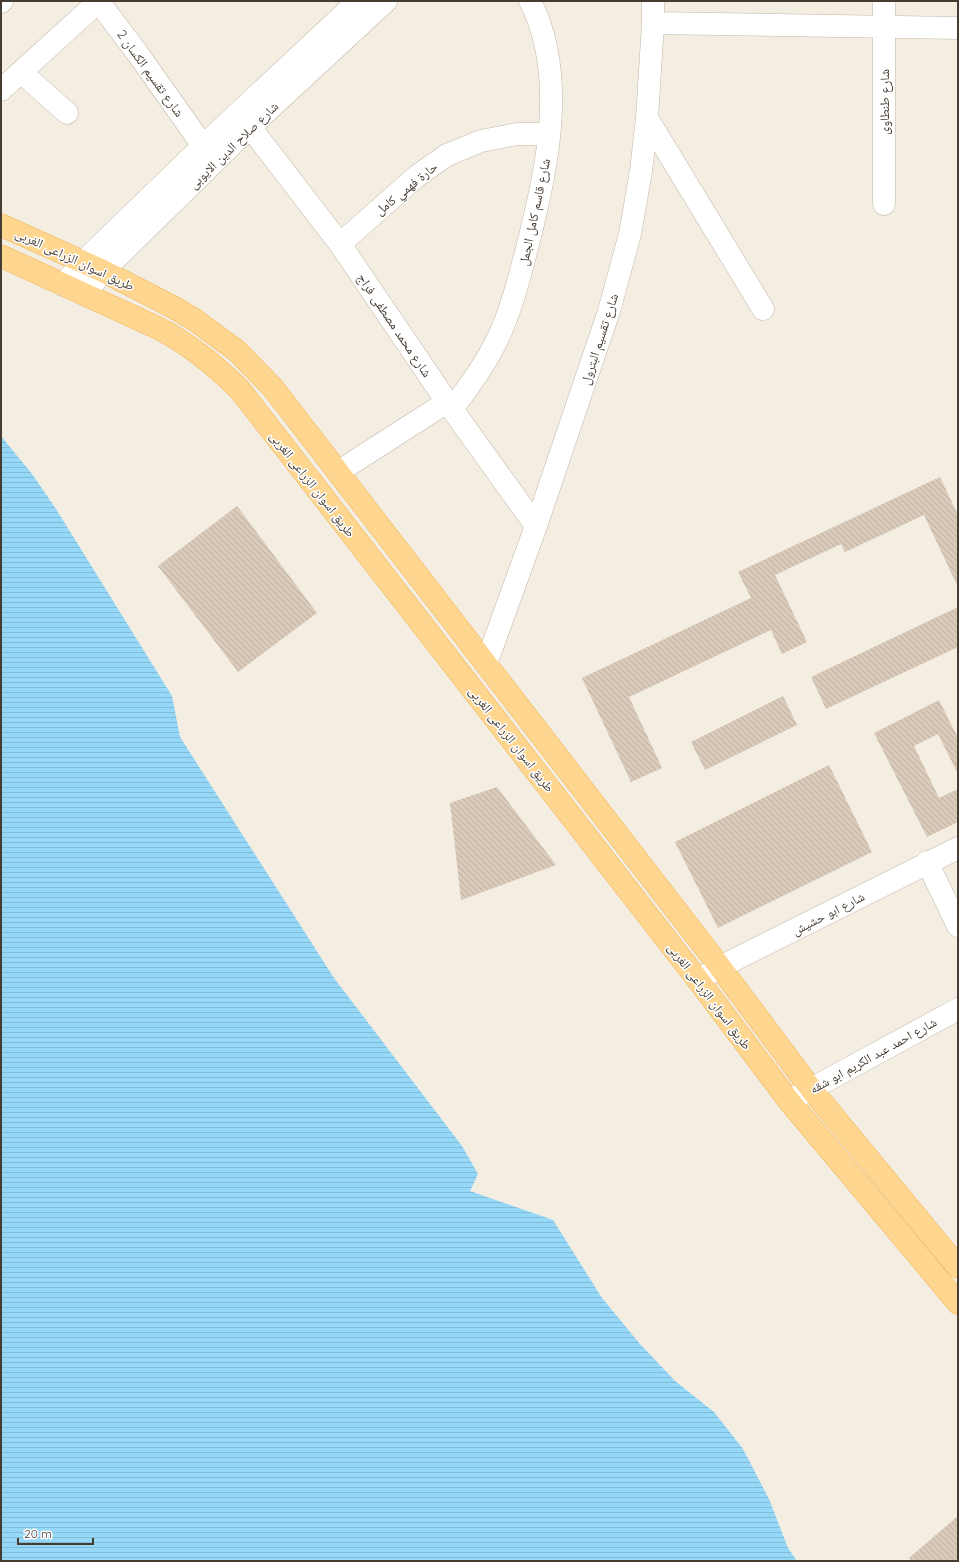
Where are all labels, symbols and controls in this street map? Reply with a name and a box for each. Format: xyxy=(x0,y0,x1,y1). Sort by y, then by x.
street label: شارع تقسيم الكسان 2 xyxy=(112,26,188,121)
street label: شارع طنطاوى xyxy=(876,69,894,135)
street label: شارع صلاح الدين الايوبى xyxy=(185,98,283,193)
street label: شارع قاسم كامل الجمل xyxy=(515,157,555,268)
street label: حارة فهمي كامل xyxy=(371,158,443,221)
street label: طريق اسوان الزراعى الغربى xyxy=(13,224,137,295)
street label: شارع محمد مصطفى فراج xyxy=(353,270,436,381)
street label: شارع تقسيم البترول xyxy=(577,291,623,387)
street label: طريق اسوان الزراعى الغربى xyxy=(266,428,359,541)
street label: طريق اسوان الزراعى الغربى xyxy=(465,683,558,796)
street label: شارع ابو حشيش xyxy=(789,888,868,940)
street label: طريق اسوان الزراعى الغربى xyxy=(664,939,755,1053)
street label: شارع احمد عبد الكريم ابو شقه xyxy=(807,1013,940,1098)
scale bar xyxy=(18,1520,93,1546)
text: 20 m xyxy=(24,1526,52,1541)

